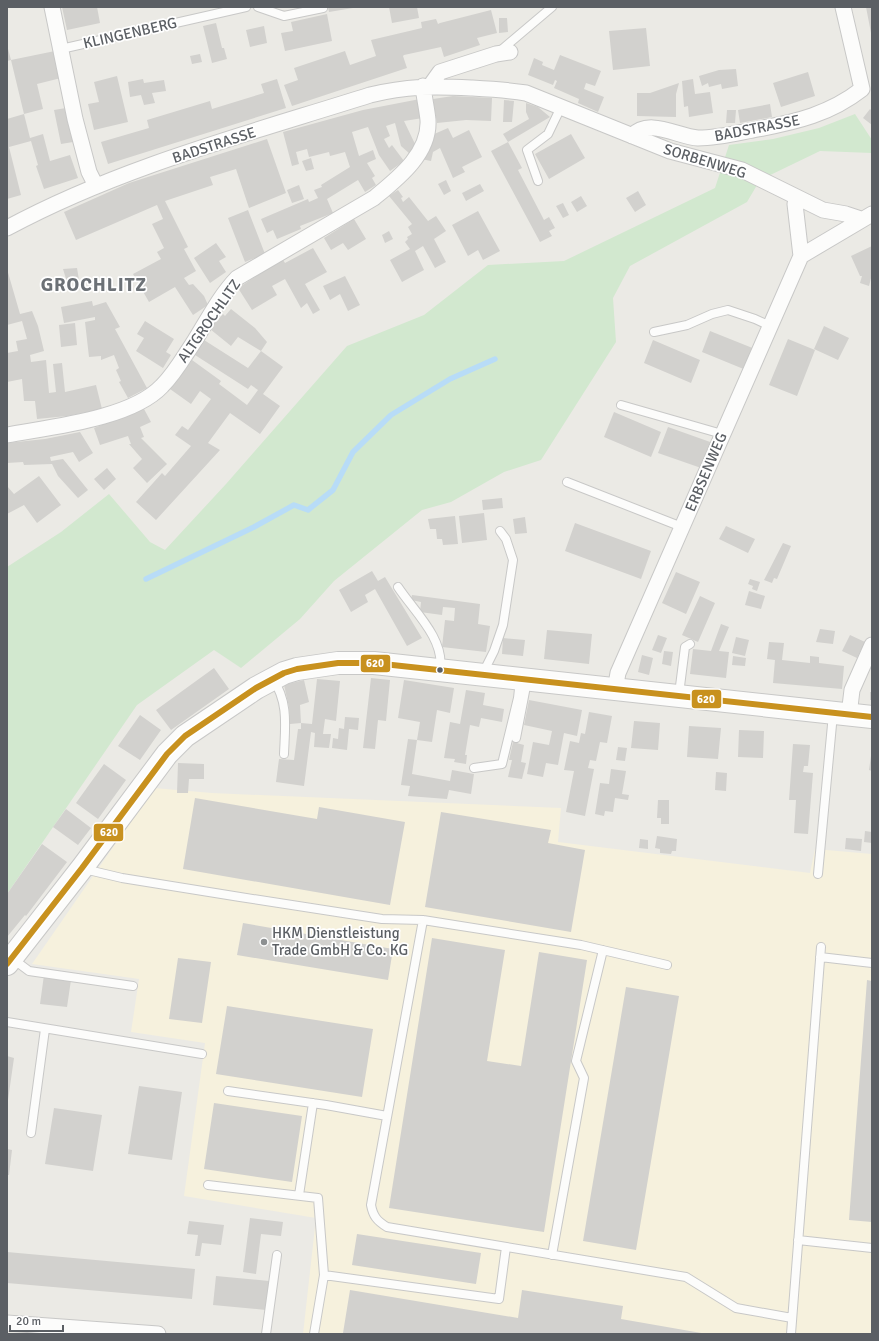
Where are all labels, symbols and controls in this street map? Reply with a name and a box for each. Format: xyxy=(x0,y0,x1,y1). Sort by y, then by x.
street label: KLINGENBERG xyxy=(81,13,179,53)
street label: BADSTRASSE xyxy=(713,111,801,145)
street label: BADSTRASSE xyxy=(170,123,258,167)
street label: SORBENWEG xyxy=(661,140,749,182)
district label: GROCHLITZ xyxy=(41,273,147,297)
street label: ALTGROCHLITZ xyxy=(174,276,244,366)
street label: ERBSENWEG xyxy=(681,430,731,514)
line badge: 620 xyxy=(360,654,391,673)
text: 620 xyxy=(366,657,384,670)
unlabelled marker xyxy=(435,665,445,675)
line badge: 620 xyxy=(691,689,722,709)
text: 620 xyxy=(697,693,715,706)
line badge: 620 xyxy=(93,823,124,842)
text: 620 xyxy=(100,826,118,839)
place label: HKM Dienstleistung Trade GmbH & Co. KG xyxy=(272,924,408,959)
marker: HKM Dienstleistung Trade GmbH & Co. KG xyxy=(259,937,269,947)
scale bar xyxy=(10,1307,63,1333)
text: 20 m xyxy=(16,1314,41,1329)

